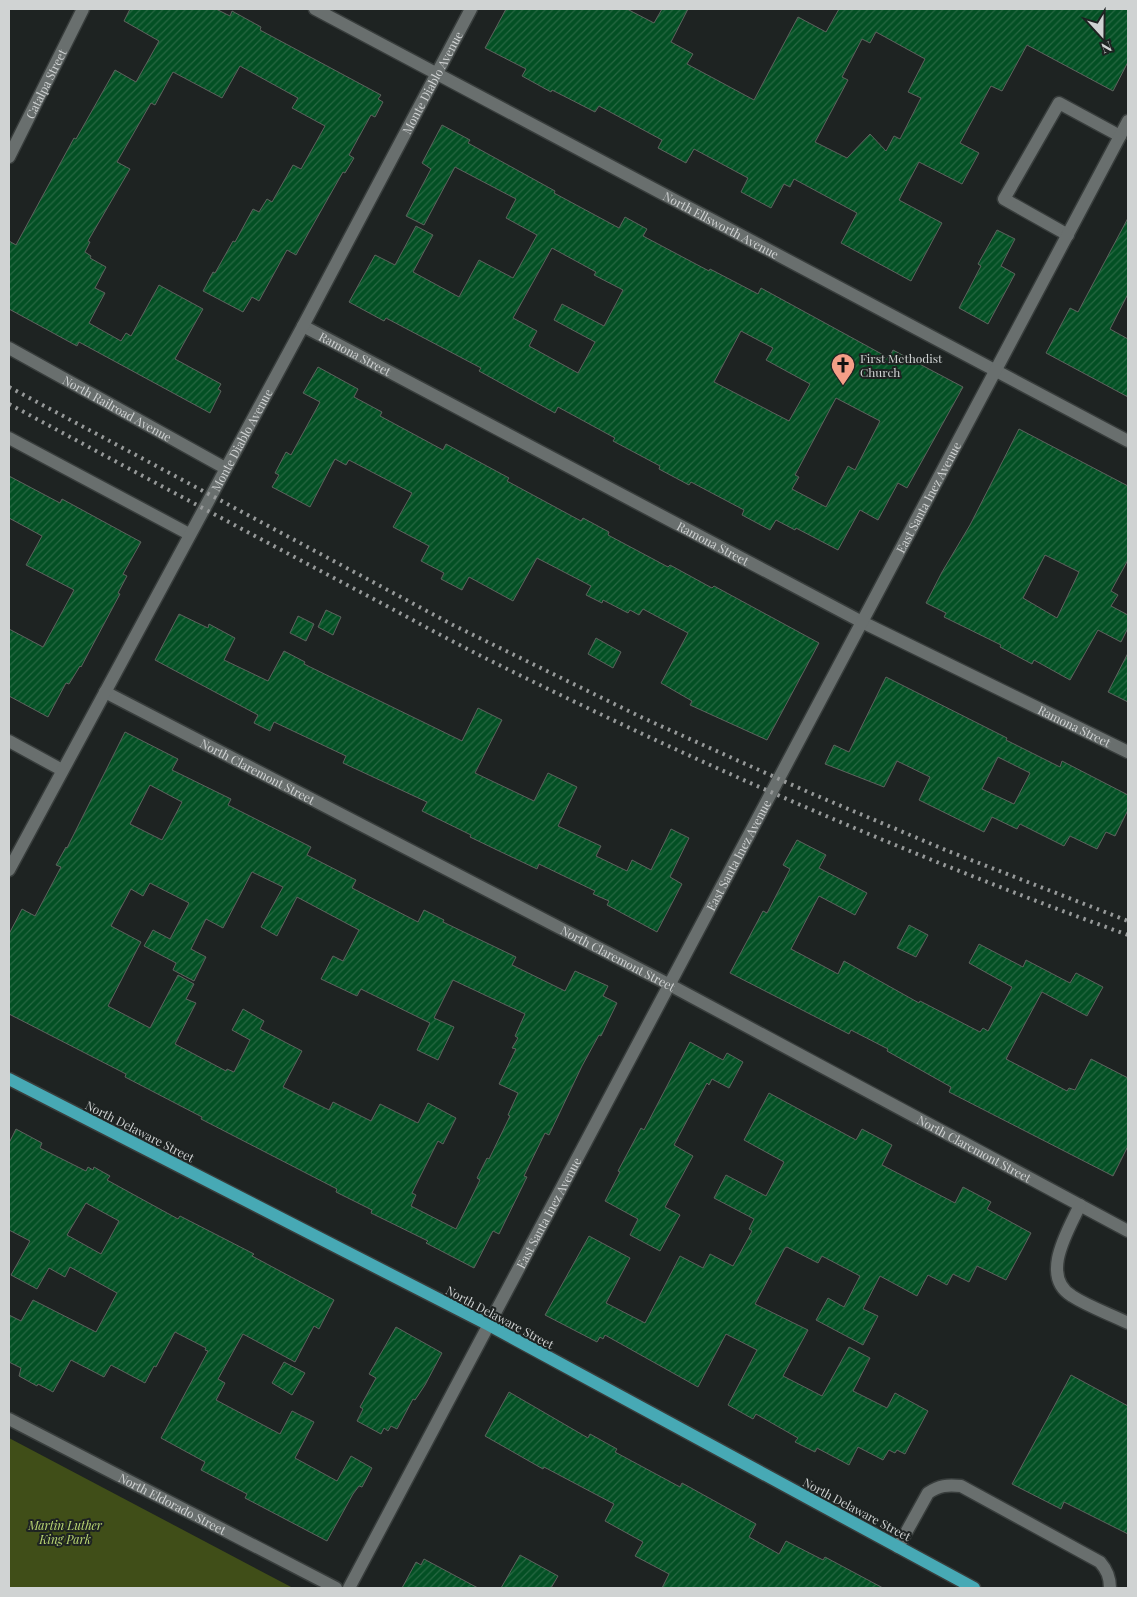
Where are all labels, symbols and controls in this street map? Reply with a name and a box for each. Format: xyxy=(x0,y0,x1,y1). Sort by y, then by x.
north arrow xyxy=(1077,10,1127,60)
street label: Monte Diablo Avenue xyxy=(398,28,466,137)
text: N xyxy=(1099,37,1115,58)
street label: Catalpa Street xyxy=(22,45,70,121)
street label: North Ellsworth Avenue xyxy=(661,188,782,262)
street label: Ramona Street xyxy=(316,328,395,380)
place label: First Methodist Church xyxy=(860,350,943,380)
church icon: First Methodist Church xyxy=(830,352,856,386)
street label: North Railroad Avenue xyxy=(60,372,175,445)
street label: Monte Diablo Avenue xyxy=(207,386,276,494)
street label: East Santa Inez Avenue xyxy=(892,439,964,556)
street label: Ramona Street xyxy=(674,518,752,569)
street label: Ramona Street xyxy=(1035,701,1114,751)
street label: North Claremont Street xyxy=(198,735,318,808)
street label: East Santa Inez Avenue xyxy=(702,797,774,913)
street label: North Claremont Street xyxy=(558,922,679,995)
street label: North Delaware Street xyxy=(83,1097,198,1166)
street label: North Claremont Street xyxy=(915,1111,1035,1186)
street label: East Santa Inez Avenue xyxy=(512,1154,584,1271)
street label: North Delaware Street xyxy=(443,1282,557,1353)
street label: North Eldorado Street xyxy=(116,1469,230,1538)
street label: North Delaware Street xyxy=(800,1474,914,1545)
park label: Martin Luther King Park xyxy=(27,1517,103,1547)

